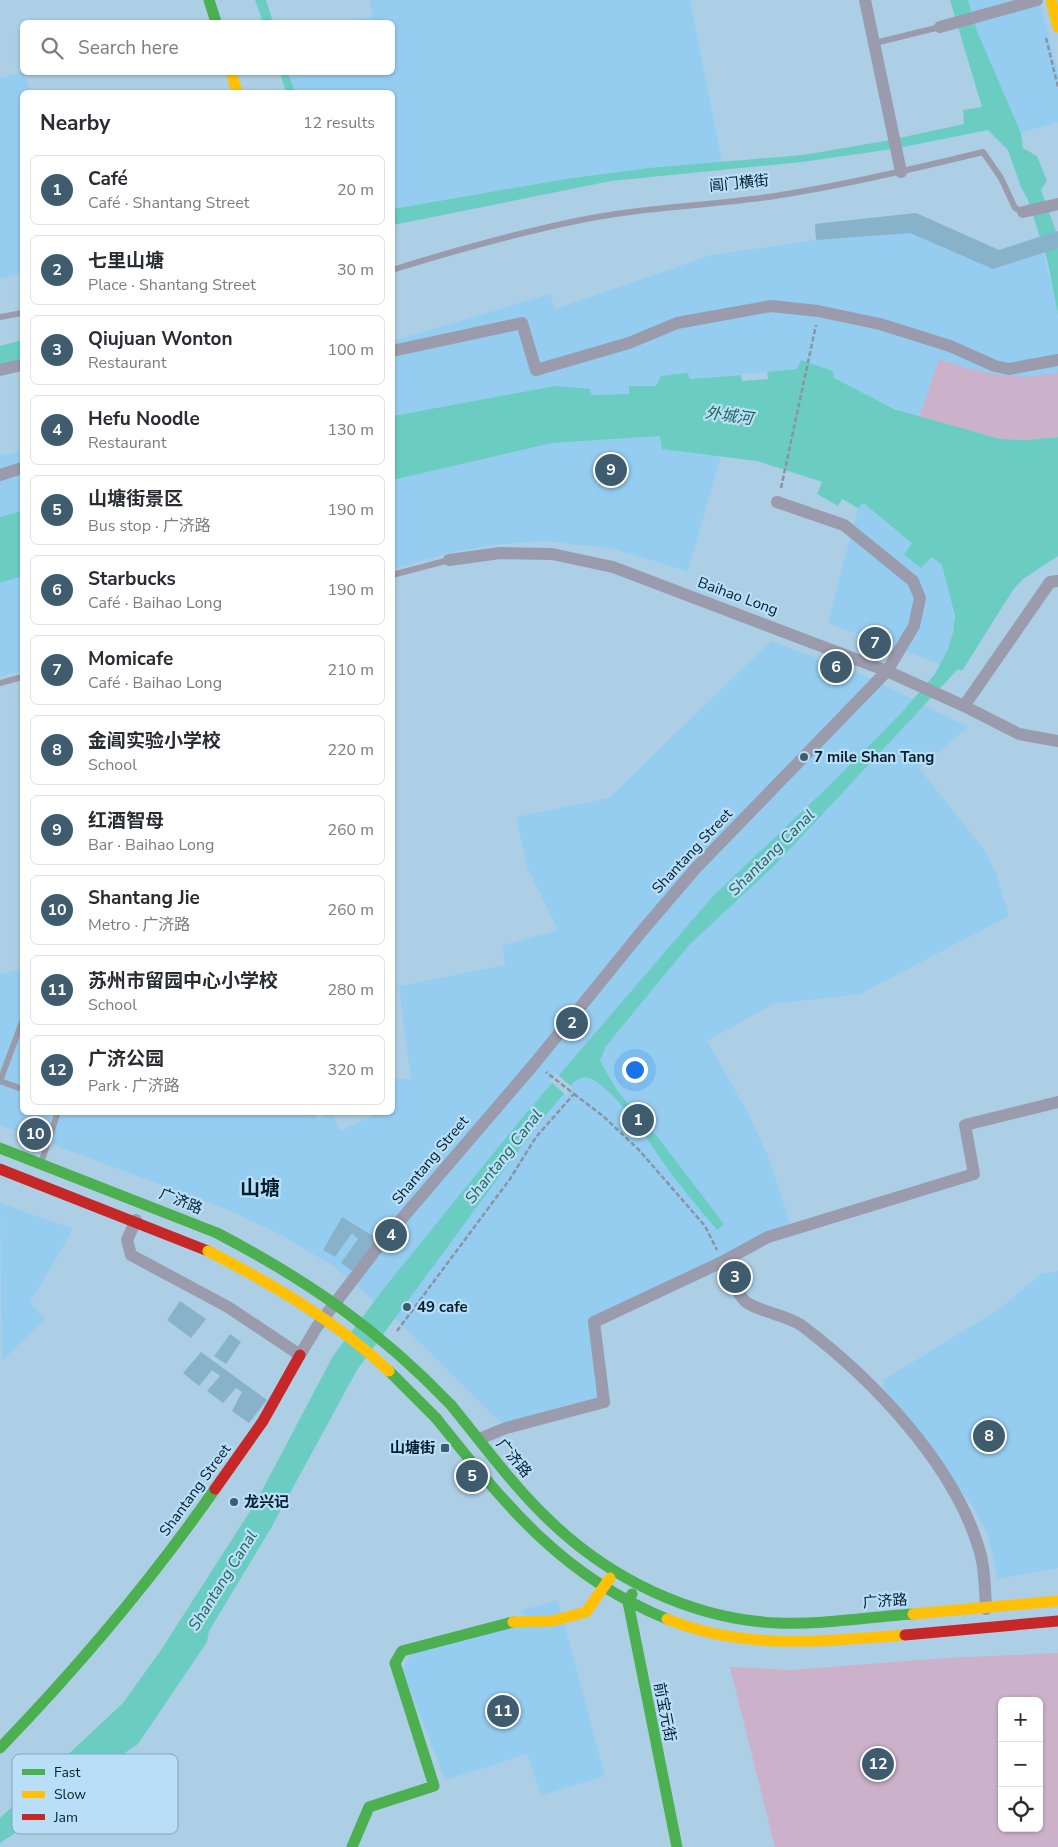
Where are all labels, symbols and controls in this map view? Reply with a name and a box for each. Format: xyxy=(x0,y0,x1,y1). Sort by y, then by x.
search box xyxy=(20,20,395,75)
icon: search xyxy=(38,34,66,62)
text: Search here xyxy=(78,35,179,61)
text: Nearby xyxy=(40,109,110,137)
text: 12 results xyxy=(303,112,375,134)
text: Café xyxy=(88,166,128,192)
street label: 阊门横街 xyxy=(708,170,770,196)
text: 1 xyxy=(52,179,62,201)
text: 20 m xyxy=(337,179,374,201)
text: Café · Shantang Street xyxy=(88,192,249,214)
text: 七里山塘 xyxy=(88,248,164,274)
text: 2 xyxy=(52,259,62,281)
text: 30 m xyxy=(337,259,374,281)
text: Place · Shantang Street xyxy=(88,274,256,296)
text: Qiujuan Wonton xyxy=(88,326,233,352)
text: 3 xyxy=(52,339,62,361)
text: 100 m xyxy=(327,339,374,361)
text: Restaurant xyxy=(88,352,167,374)
water label: 外城河 xyxy=(704,402,757,431)
text: Hefu Noodle xyxy=(88,406,200,432)
text: 4 xyxy=(52,419,62,441)
text: 130 m xyxy=(327,419,374,441)
text: Restaurant xyxy=(88,432,167,454)
pin: 9 xyxy=(595,451,627,489)
text: 山塘街景区 xyxy=(88,486,183,512)
text: 5 xyxy=(52,499,62,521)
text: 190 m xyxy=(327,499,374,521)
text: Bus stop · 广济路 xyxy=(88,515,211,537)
text: Starbucks xyxy=(88,566,176,592)
street label: Baihao Long xyxy=(695,572,781,620)
text: 6 xyxy=(52,579,62,601)
text: 190 m xyxy=(327,579,374,601)
text: Café · Baihao Long xyxy=(88,592,222,614)
pin: 7 xyxy=(859,624,891,662)
text: Momicafe xyxy=(88,646,173,672)
pin: 6 xyxy=(820,648,852,686)
text: 7 xyxy=(52,659,62,681)
text: 210 m xyxy=(327,659,374,681)
text: Café · Baihao Long xyxy=(88,672,222,694)
text: 金阊实验小学校 xyxy=(88,728,221,754)
text: 8 xyxy=(52,739,62,761)
text: 220 m xyxy=(327,739,374,761)
place label: 7 mile Shan Tang xyxy=(814,747,934,767)
marker: 7 mile Shan Tang xyxy=(798,751,810,763)
text: School xyxy=(88,754,137,776)
street label: Shantang Street xyxy=(647,804,737,898)
water label: Shantang Canal xyxy=(723,804,820,901)
text: 红酒智母 xyxy=(88,808,164,834)
text: 9 xyxy=(52,819,62,841)
text: 260 m xyxy=(327,819,374,841)
text: Bar · Baihao Long xyxy=(88,834,214,856)
text: Shantang Jie xyxy=(88,885,200,911)
text: 10 xyxy=(47,899,67,921)
text: 260 m xyxy=(327,899,374,921)
text: Metro · 广济路 xyxy=(88,914,190,936)
text: 苏州市留园中心小学校 xyxy=(88,968,278,994)
text: 11 xyxy=(47,979,67,1001)
text: 280 m xyxy=(327,979,374,1001)
text: School xyxy=(88,994,137,1016)
pin: 2 xyxy=(556,1004,588,1042)
text: 广济公园 xyxy=(88,1046,164,1072)
your location xyxy=(622,1057,648,1083)
text: 12 xyxy=(47,1059,67,1081)
text: 320 m xyxy=(327,1059,374,1081)
text: Park · 广济路 xyxy=(88,1075,180,1097)
pin: 1 xyxy=(622,1101,654,1139)
water label: Shantang Canal xyxy=(460,1105,548,1208)
street label: Shantang Street xyxy=(387,1111,473,1208)
pin: 10 xyxy=(19,1115,51,1153)
district label: 山塘 xyxy=(240,1175,280,1202)
street label: 广济路 xyxy=(156,1183,206,1219)
pin: 4 xyxy=(375,1216,407,1254)
pin: 3 xyxy=(719,1258,751,1296)
place label: 49 cafe xyxy=(417,1297,468,1317)
marker: 49 cafe xyxy=(401,1301,413,1313)
pin: 8 xyxy=(973,1417,1005,1455)
street label: 广济路 xyxy=(492,1434,536,1482)
place label: 山塘街 xyxy=(390,1438,435,1458)
street label: Shantang Street xyxy=(155,1439,236,1540)
marker: 山塘街 xyxy=(439,1442,451,1454)
pin: 5 xyxy=(456,1457,488,1495)
place label: 龙兴记 xyxy=(244,1492,289,1512)
marker: 龙兴记 xyxy=(228,1496,240,1508)
water label: Shantang Canal xyxy=(183,1526,263,1635)
street label: 广济路 xyxy=(862,1589,908,1613)
street label: 前宝元街 xyxy=(649,1681,681,1743)
pin: 11 xyxy=(487,1692,519,1730)
map controls xyxy=(998,1697,1043,1832)
button: + xyxy=(998,1697,1043,1742)
button: − xyxy=(998,1742,1043,1787)
pin: 12 xyxy=(862,1745,894,1783)
legend xyxy=(12,1754,178,1834)
text: Fast xyxy=(54,1763,80,1782)
text: Slow xyxy=(54,1785,86,1804)
button: locate xyxy=(998,1787,1043,1832)
text: Jam xyxy=(53,1808,78,1827)

